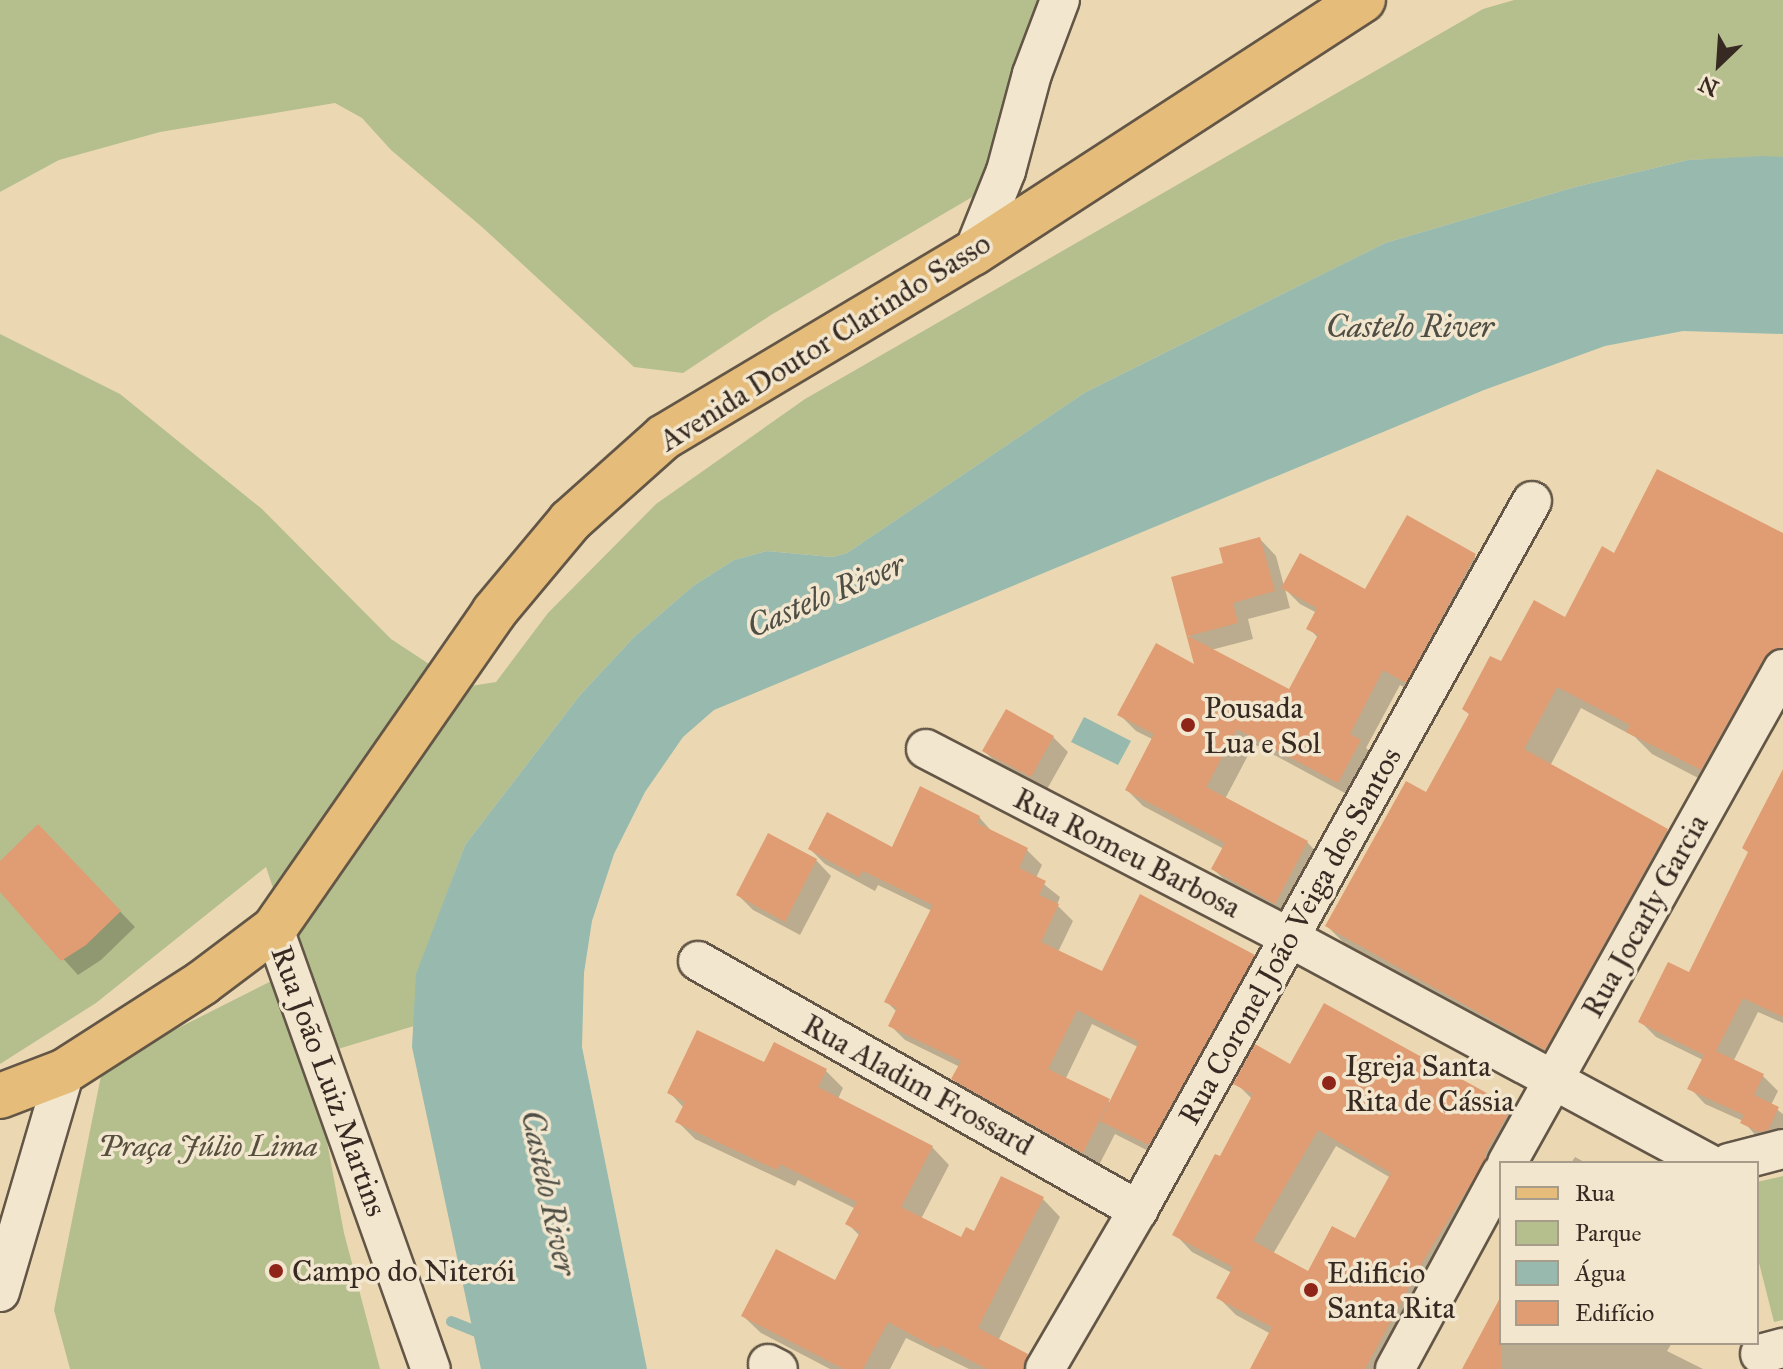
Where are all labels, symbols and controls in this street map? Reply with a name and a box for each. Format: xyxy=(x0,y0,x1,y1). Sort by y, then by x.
north arrow xyxy=(1679,24,1759,104)
text: N xyxy=(1694,70,1723,102)
street label: Avenida Doutor Clarindo Sasso xyxy=(653,225,997,459)
water label: Castelo River xyxy=(1326,308,1494,346)
water label: Castelo River xyxy=(741,546,911,646)
place label: Pousada Lua e Sol xyxy=(1204,690,1321,760)
marker: Pousada Lua e Sol xyxy=(1179,716,1197,734)
street label: Rua Coronel João Veiga dos Santos xyxy=(1171,741,1409,1131)
street label: Rua Romeu Barbosa xyxy=(1008,780,1246,926)
street label: Rua Jocarly Garcia xyxy=(1574,808,1716,1024)
street label: Rua João Luiz Martins xyxy=(263,941,395,1221)
street label: Rua Aladim Frossard xyxy=(796,1007,1040,1163)
place label: Igreja Santa Rita de Cássia xyxy=(1345,1048,1514,1118)
marker: Igreja Santa Rita de Cássia xyxy=(1320,1074,1338,1092)
water label: Castelo River xyxy=(512,1107,584,1279)
park label: Praça Júlio Lima xyxy=(98,1128,318,1164)
legend xyxy=(1499,1161,1759,1345)
text: Rua xyxy=(1575,1178,1615,1208)
text: Parque xyxy=(1575,1218,1642,1248)
place label: Campo do Niterói xyxy=(292,1253,515,1289)
place label: Edificio Santa Rita xyxy=(1327,1255,1455,1326)
text: Água xyxy=(1575,1258,1626,1288)
marker: Campo do Niterói xyxy=(267,1262,285,1280)
marker: Edificio Santa Rita xyxy=(1302,1281,1320,1299)
text: Edifício xyxy=(1575,1298,1654,1328)

